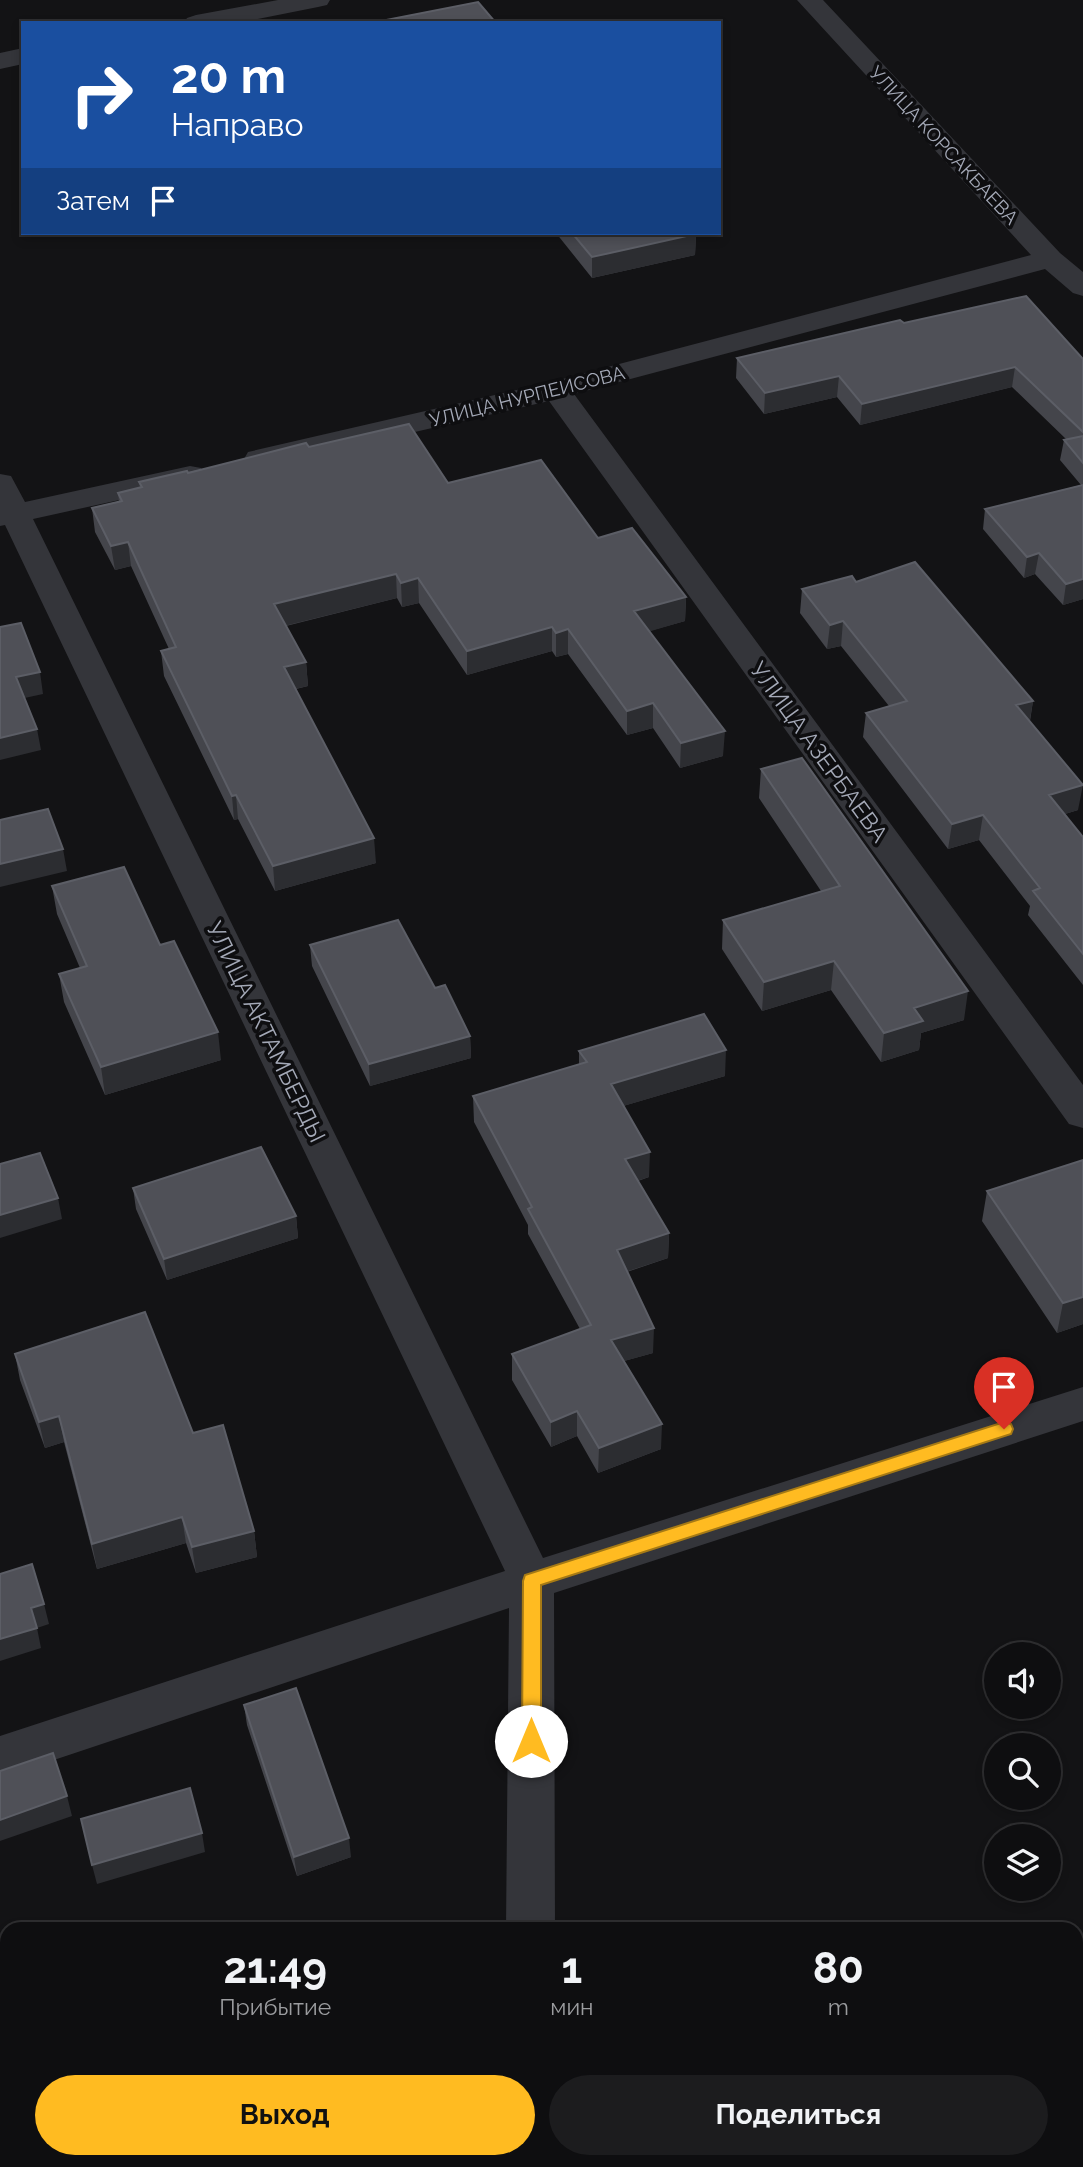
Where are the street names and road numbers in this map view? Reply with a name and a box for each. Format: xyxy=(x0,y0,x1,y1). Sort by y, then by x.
street label: УЛИЦА КОРСАКБАЕВА xyxy=(865,61,1023,229)
street label: УЛИЦА НУРПЕИСОВА xyxy=(427,361,627,431)
street label: УЛИЦА АЗЕРБАЕВА xyxy=(745,656,894,847)
street label: УЛИЦА АКТАМБЕРДЫ xyxy=(201,917,332,1147)

